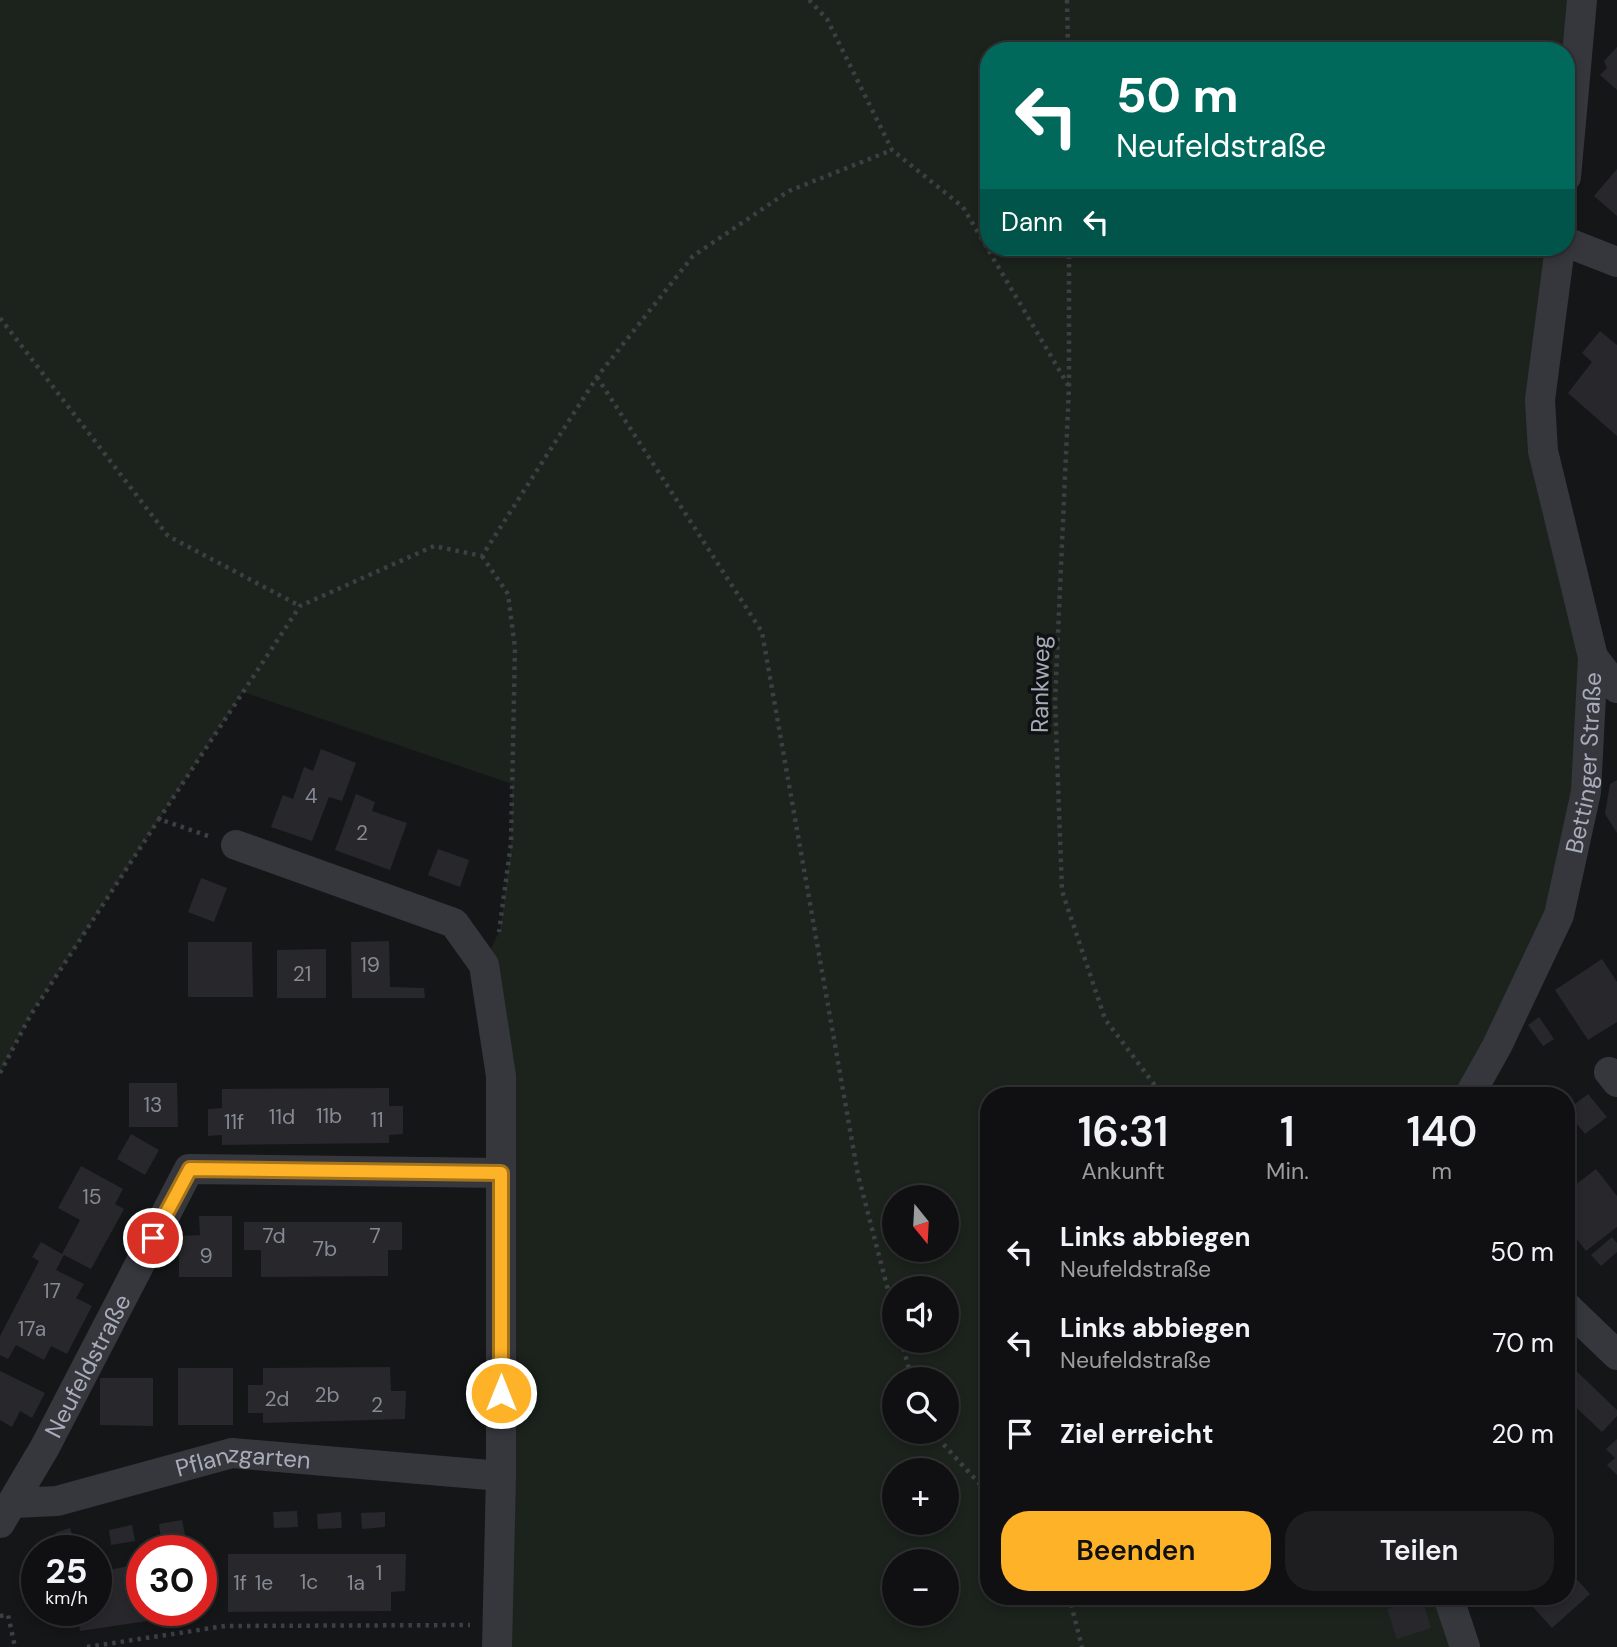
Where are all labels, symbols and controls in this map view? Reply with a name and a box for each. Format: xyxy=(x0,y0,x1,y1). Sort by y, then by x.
text: 50 m xyxy=(1116,63,1239,127)
icon: left xyxy=(1001,70,1092,161)
text: Neufeldstraße xyxy=(1116,125,1326,167)
icon: left xyxy=(1077,203,1115,241)
text: Dann xyxy=(1001,205,1063,239)
street label: Rankweg xyxy=(1024,635,1056,733)
street label: Bettinger Straße xyxy=(1557,671,1608,856)
house number: 4 xyxy=(305,782,318,810)
house number: 2 xyxy=(356,819,368,847)
house number: 19 xyxy=(360,951,380,979)
house number: 21 xyxy=(293,960,311,988)
house number: 13 xyxy=(144,1091,162,1119)
house number: 11b xyxy=(316,1102,342,1130)
house number: 11d xyxy=(269,1103,295,1131)
text: 16:31 xyxy=(1078,1104,1168,1159)
text: 1 xyxy=(1280,1104,1295,1159)
text: 140 xyxy=(1406,1104,1477,1159)
house number: 11 xyxy=(370,1106,384,1134)
house number: 11f xyxy=(224,1108,244,1136)
text: Ankunft xyxy=(1081,1156,1165,1186)
text: Min. xyxy=(1266,1156,1309,1186)
text: m xyxy=(1432,1156,1452,1186)
house number: 15 xyxy=(82,1183,102,1211)
north arrow xyxy=(882,1185,959,1262)
map controls xyxy=(882,1185,959,1626)
pin xyxy=(123,1208,183,1268)
icon: arrive xyxy=(134,1219,172,1257)
text: Links abbiegen xyxy=(1060,1220,1250,1254)
house number: 7d xyxy=(262,1222,286,1250)
house number: 7 xyxy=(369,1222,381,1250)
icon: left xyxy=(1001,1233,1039,1271)
house number: 7b xyxy=(313,1235,337,1263)
text: 50 m xyxy=(1490,1235,1554,1269)
house number: 9 xyxy=(199,1242,213,1270)
text: Neufeldstraße xyxy=(1060,1254,1211,1284)
button: sound xyxy=(882,1276,959,1353)
house number: 17 xyxy=(43,1277,61,1305)
street label: Neufeldstraße xyxy=(37,1288,137,1443)
text: Links abbiegen xyxy=(1060,1311,1250,1345)
house number: 17a xyxy=(18,1315,46,1343)
icon: left xyxy=(1001,1324,1039,1362)
text: 70 m xyxy=(1493,1326,1554,1360)
text: Neufeldstraße xyxy=(1060,1345,1211,1375)
position arrow xyxy=(464,1356,538,1430)
button: search xyxy=(882,1367,959,1444)
house number: 2b xyxy=(314,1381,340,1409)
house number: 2d xyxy=(265,1385,289,1413)
house number: 2 xyxy=(371,1391,383,1419)
icon: arrive xyxy=(1001,1415,1039,1453)
text: Ziel erreicht xyxy=(1060,1417,1213,1451)
text: 20 m xyxy=(1491,1417,1554,1451)
street label: Pflanzgarten xyxy=(172,1437,312,1483)
button: + xyxy=(882,1458,959,1535)
button: Beenden xyxy=(1001,1511,1271,1591)
button: Teilen xyxy=(1285,1511,1554,1591)
speed limit sign: 30 xyxy=(126,1535,217,1626)
text: 25 xyxy=(46,1548,87,1594)
button: − xyxy=(882,1549,959,1626)
house number: 1 xyxy=(376,1559,382,1587)
house number: 1c xyxy=(300,1568,318,1596)
house number: 1f xyxy=(233,1569,247,1597)
house number: 1e xyxy=(255,1569,273,1597)
house number: 1a xyxy=(347,1569,365,1597)
text: km/h xyxy=(45,1586,88,1610)

